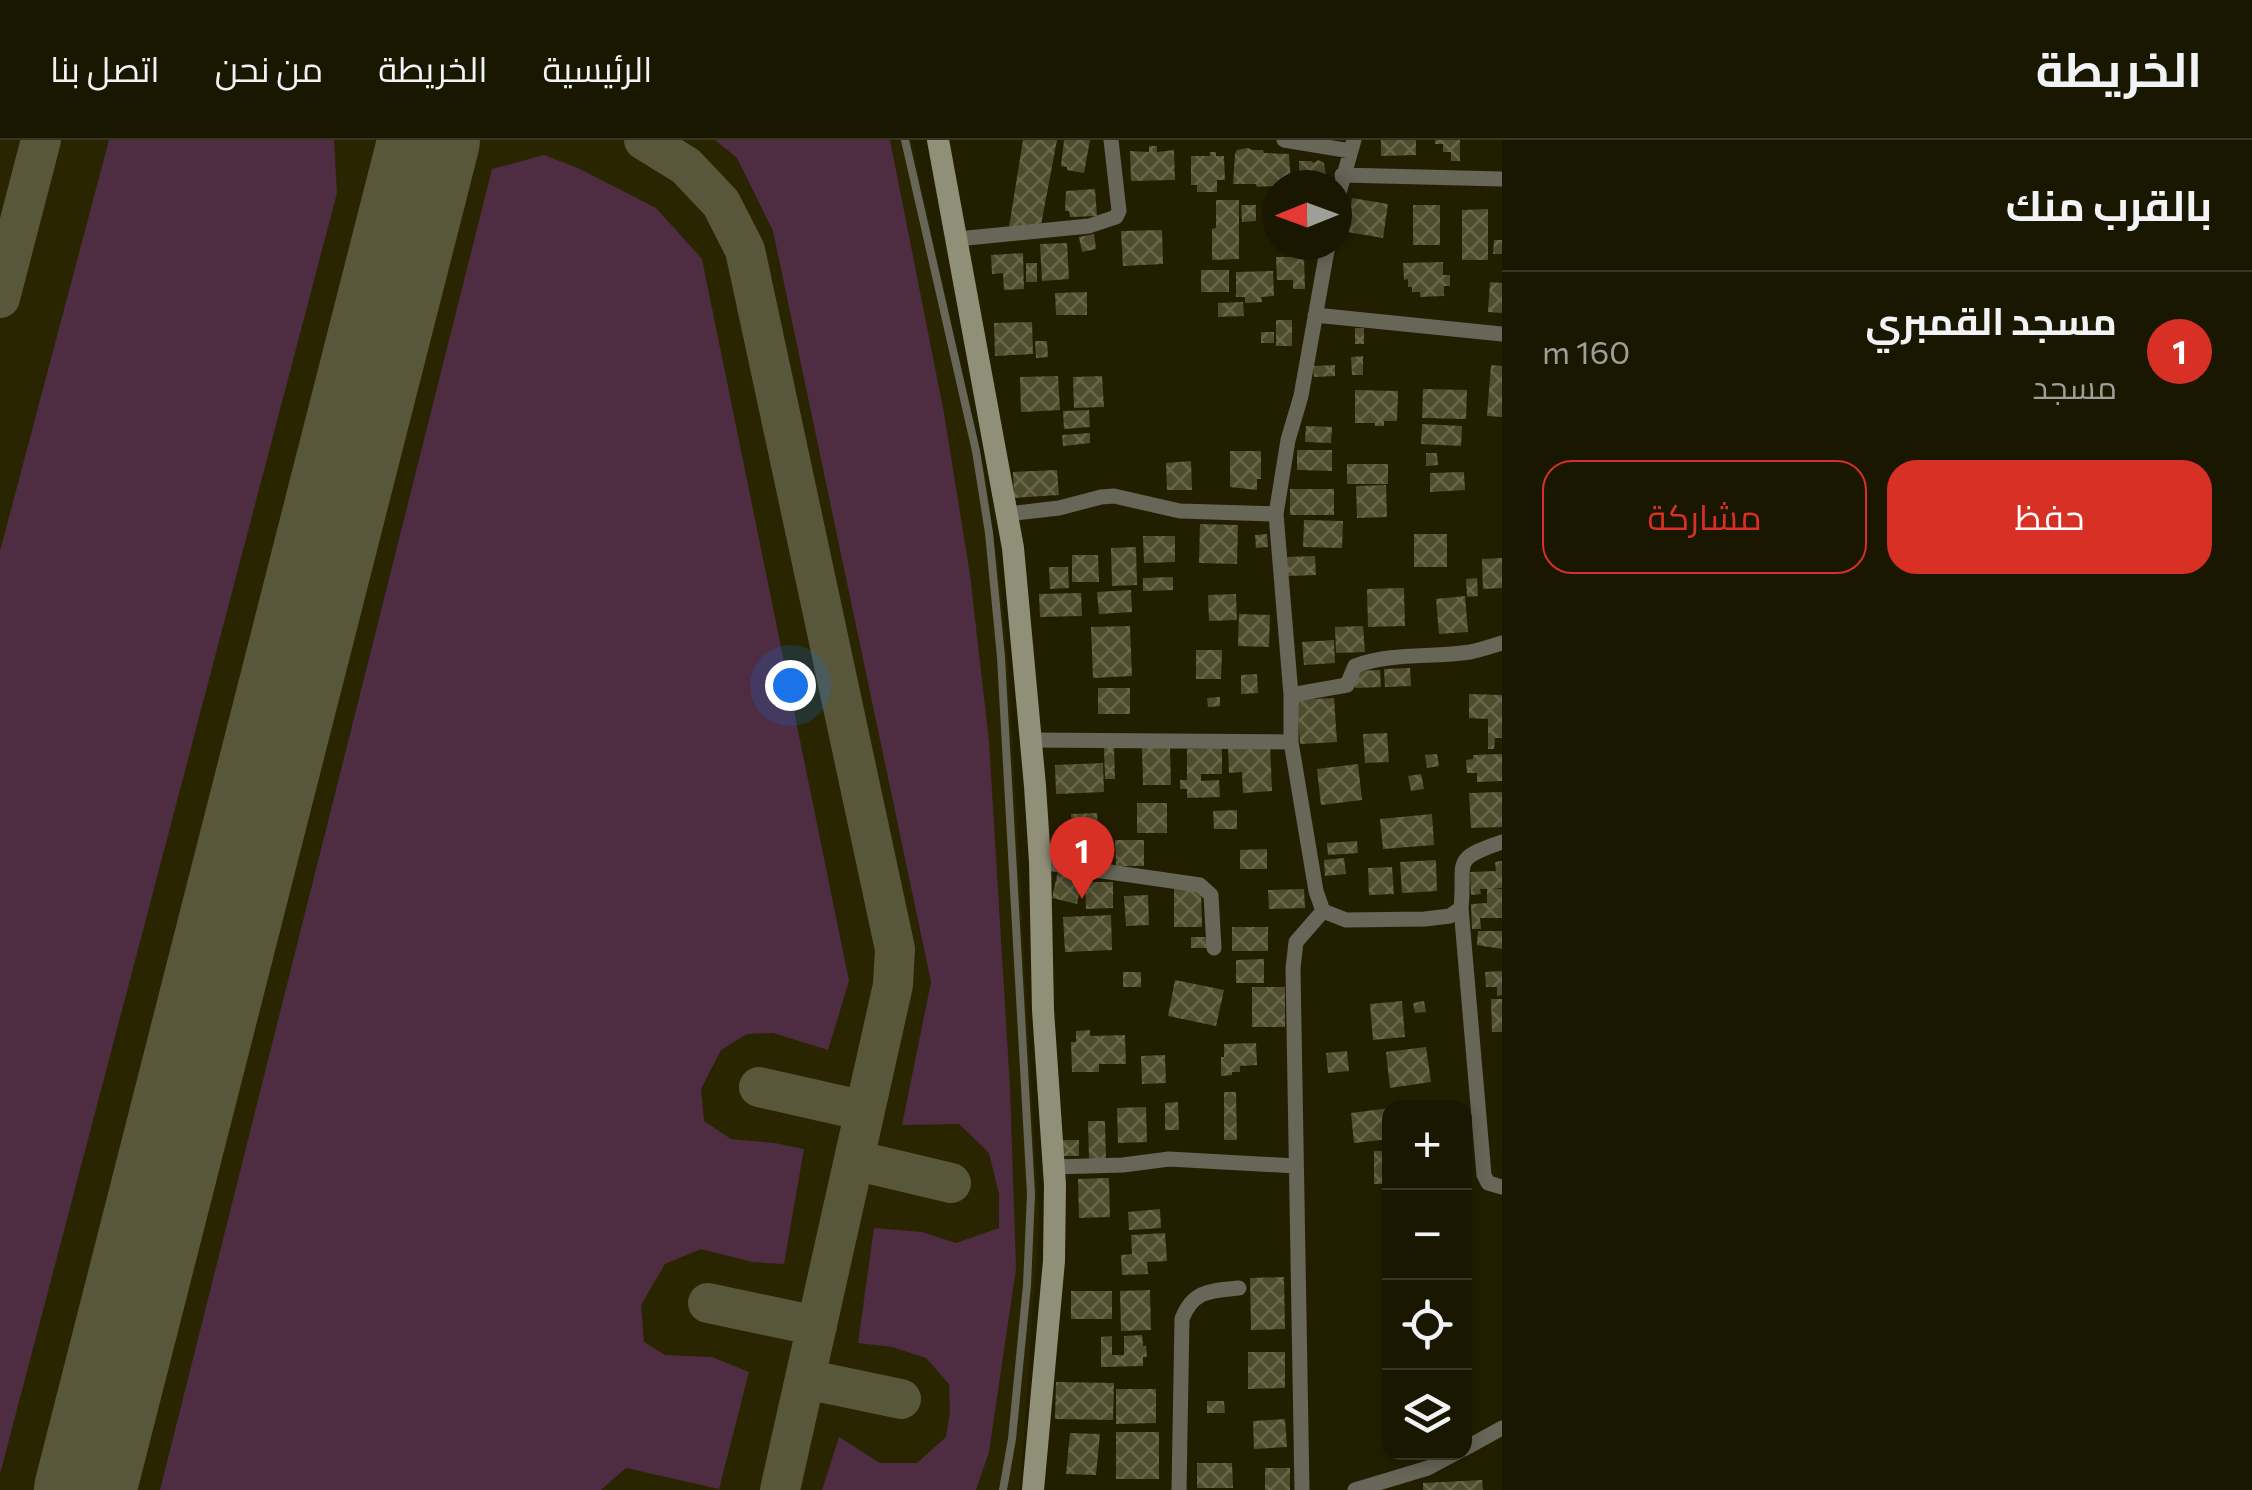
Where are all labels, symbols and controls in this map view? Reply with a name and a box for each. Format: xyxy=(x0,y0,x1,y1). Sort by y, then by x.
text: الخريطة xyxy=(2036,38,2202,97)
text: اتصل بنا xyxy=(50,46,160,89)
text: من نحن xyxy=(215,46,323,89)
text: الخريطة xyxy=(378,46,488,89)
text: الرئيسية xyxy=(543,46,652,89)
north arrow xyxy=(1262,170,1352,260)
text: بالقرب منك xyxy=(2006,178,2212,230)
text: مسجد القمبري xyxy=(1865,296,2117,343)
text: 160 m xyxy=(1542,331,1630,371)
text: 1 xyxy=(2172,331,2187,371)
text: مسجد xyxy=(2033,366,2117,406)
button: مشاركة xyxy=(1542,460,1867,574)
button: حفظ xyxy=(1887,460,2212,574)
your location xyxy=(765,660,816,711)
pin: 1 xyxy=(1050,816,1114,899)
map controls xyxy=(1382,1100,1472,1460)
button: + xyxy=(1382,1100,1472,1190)
button: − xyxy=(1382,1190,1472,1280)
button: locate xyxy=(1382,1280,1472,1370)
button: layers xyxy=(1382,1370,1472,1460)

